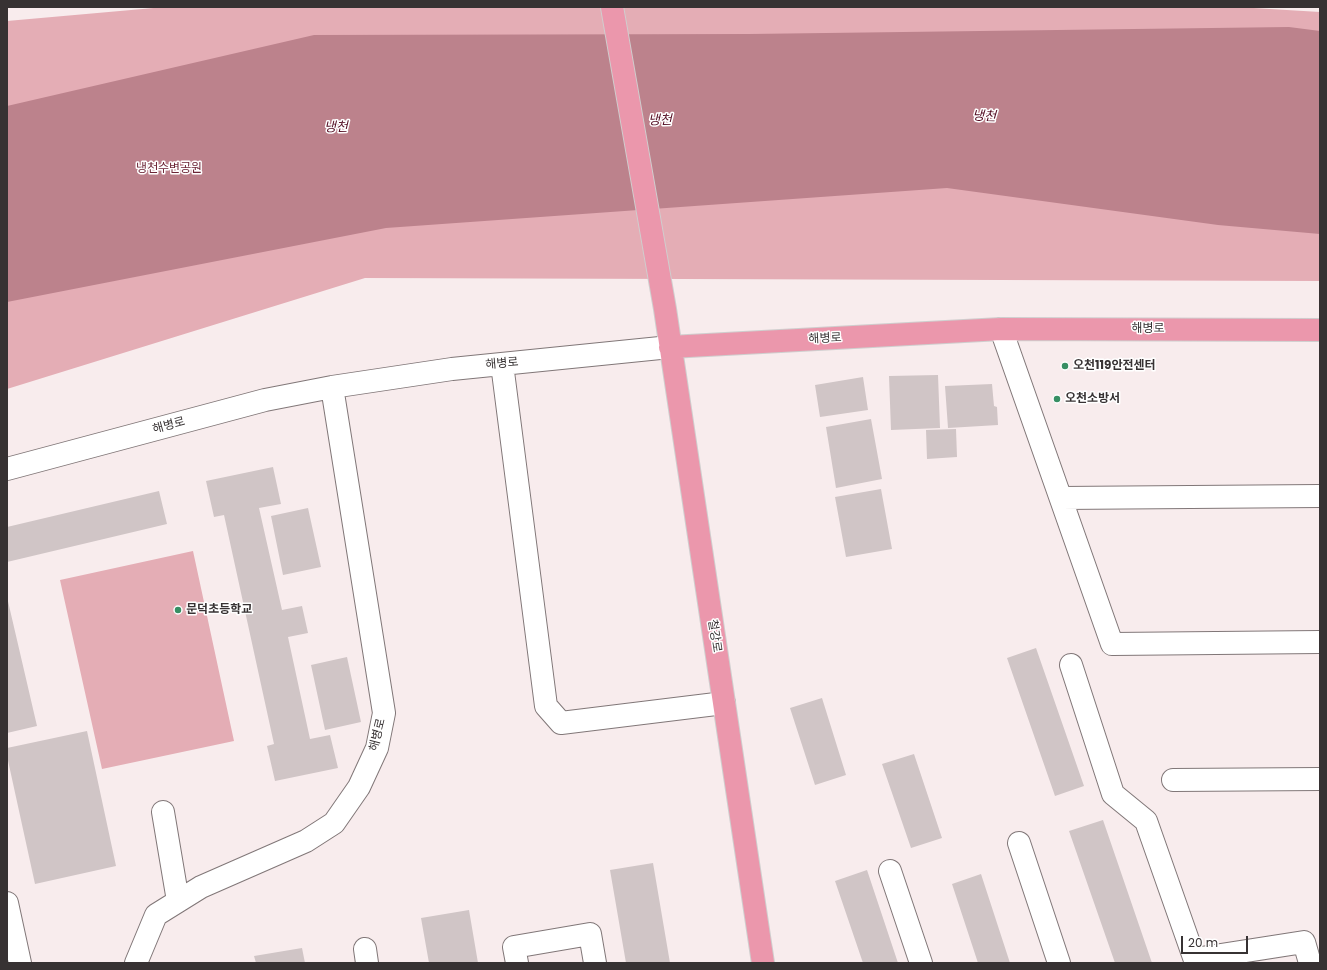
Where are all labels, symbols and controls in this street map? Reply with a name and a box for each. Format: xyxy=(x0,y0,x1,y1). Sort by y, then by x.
water label: 냉천 xyxy=(972,109,996,125)
water label: 냉천 xyxy=(648,113,672,129)
water label: 냉천 xyxy=(324,120,348,136)
park label: 냉천수변공원 xyxy=(136,162,202,176)
street label: 해병로 xyxy=(1131,322,1165,336)
street label: 해병로 xyxy=(808,331,842,347)
street label: 해병로 xyxy=(485,355,519,373)
place label: 오천119안전센터 xyxy=(1073,359,1156,373)
marker: 오천119안전센터 xyxy=(1060,361,1070,371)
place label: 오천소방서 xyxy=(1065,392,1120,406)
marker: 오천소방서 xyxy=(1052,394,1062,404)
street label: 해병로 xyxy=(151,415,187,437)
place label: 문덕초등학교 xyxy=(186,603,252,617)
marker: 문덕초등학교 xyxy=(173,605,183,615)
street label: 철강로 xyxy=(704,619,724,653)
street label: 해병로 xyxy=(367,717,389,753)
scale bar xyxy=(1183,928,1250,954)
text: 20 m xyxy=(1188,934,1218,951)

